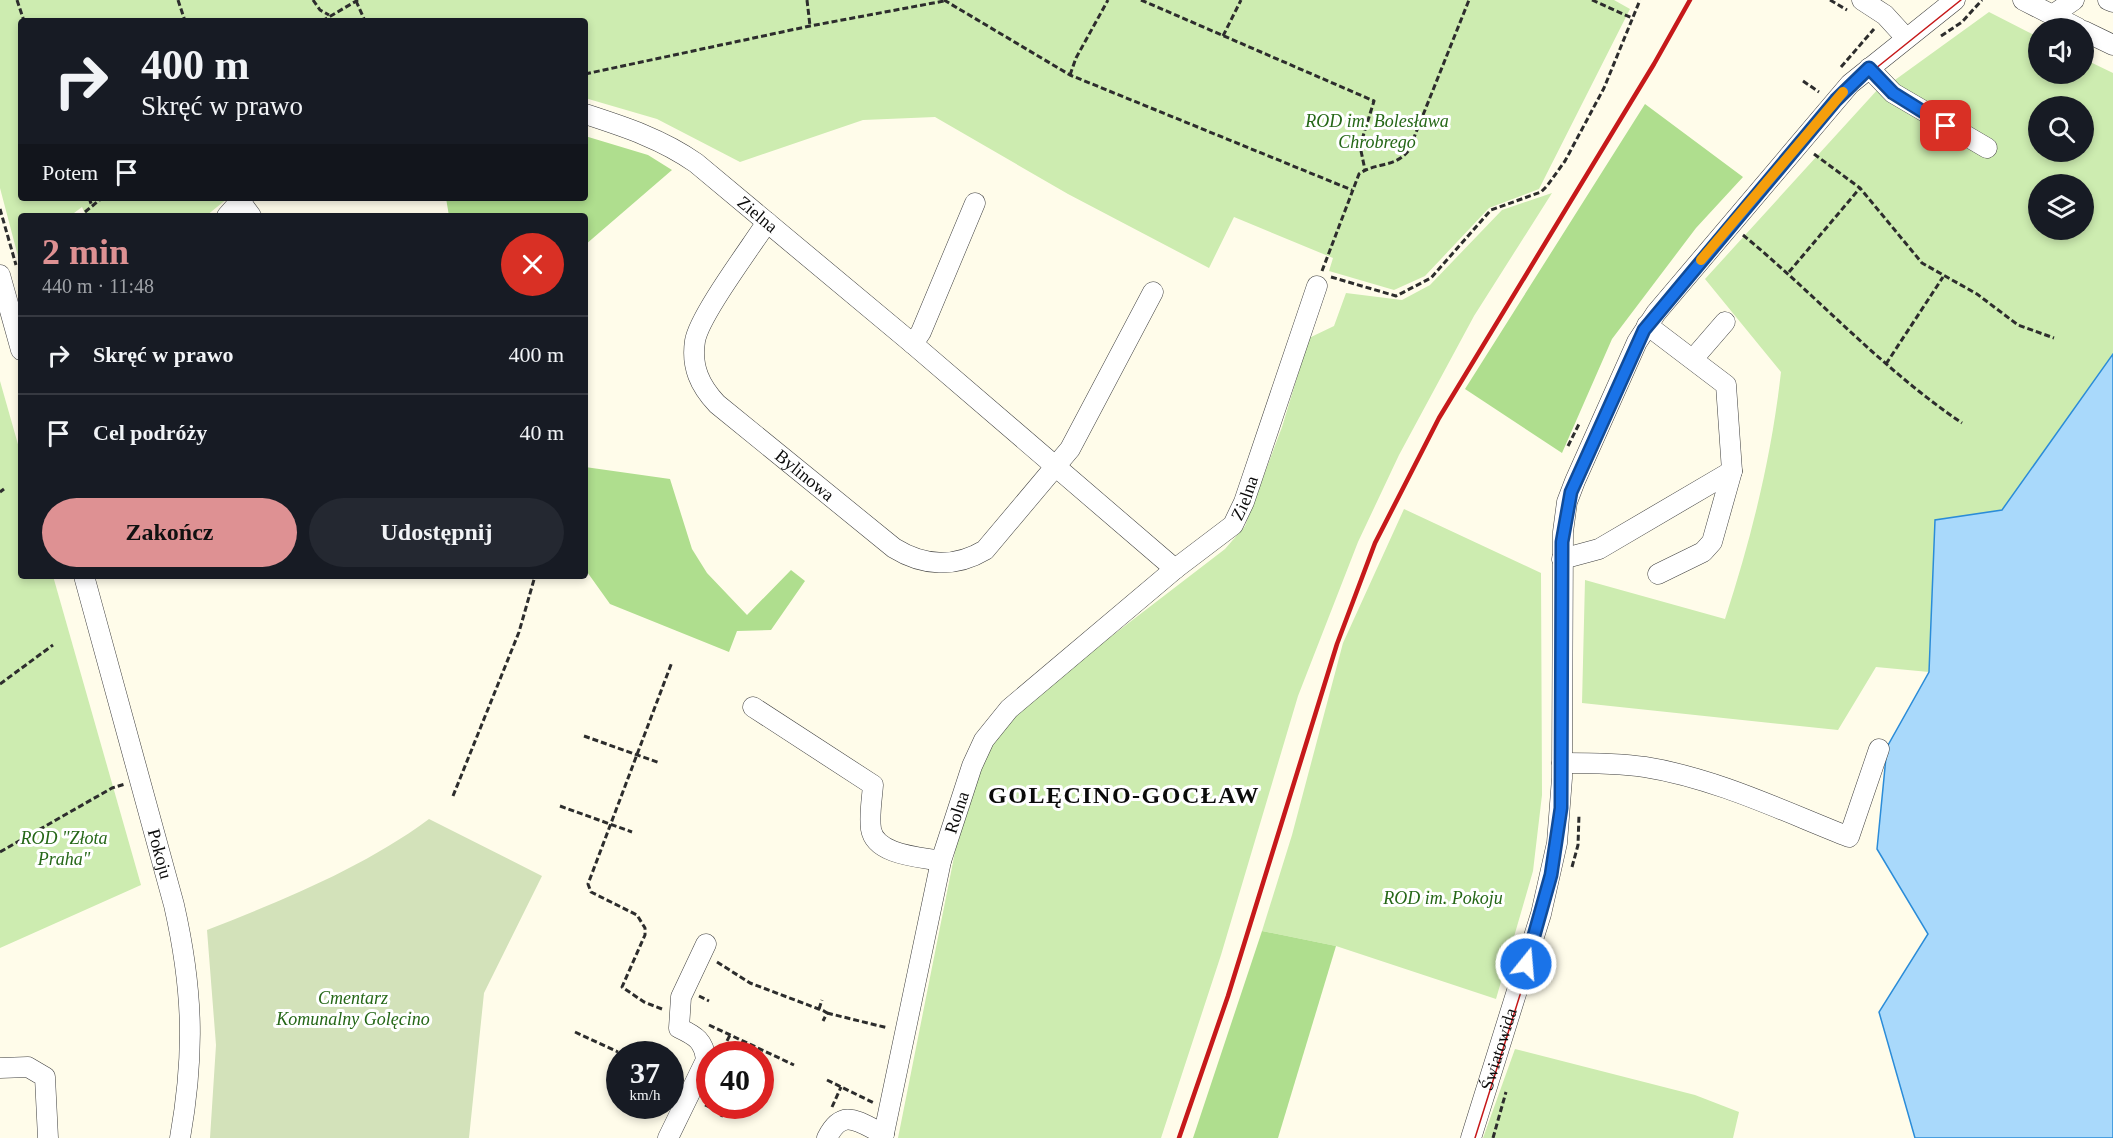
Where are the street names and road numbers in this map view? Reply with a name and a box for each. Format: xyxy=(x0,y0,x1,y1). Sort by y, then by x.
street label: Zielna xyxy=(733,192,782,237)
street label: Bylinowa xyxy=(771,445,838,505)
street label: Zielna xyxy=(1227,473,1262,524)
street label: Rolna xyxy=(941,789,973,836)
street label: Pokoju xyxy=(144,827,176,881)
street label: Światowida xyxy=(1476,1006,1521,1093)

